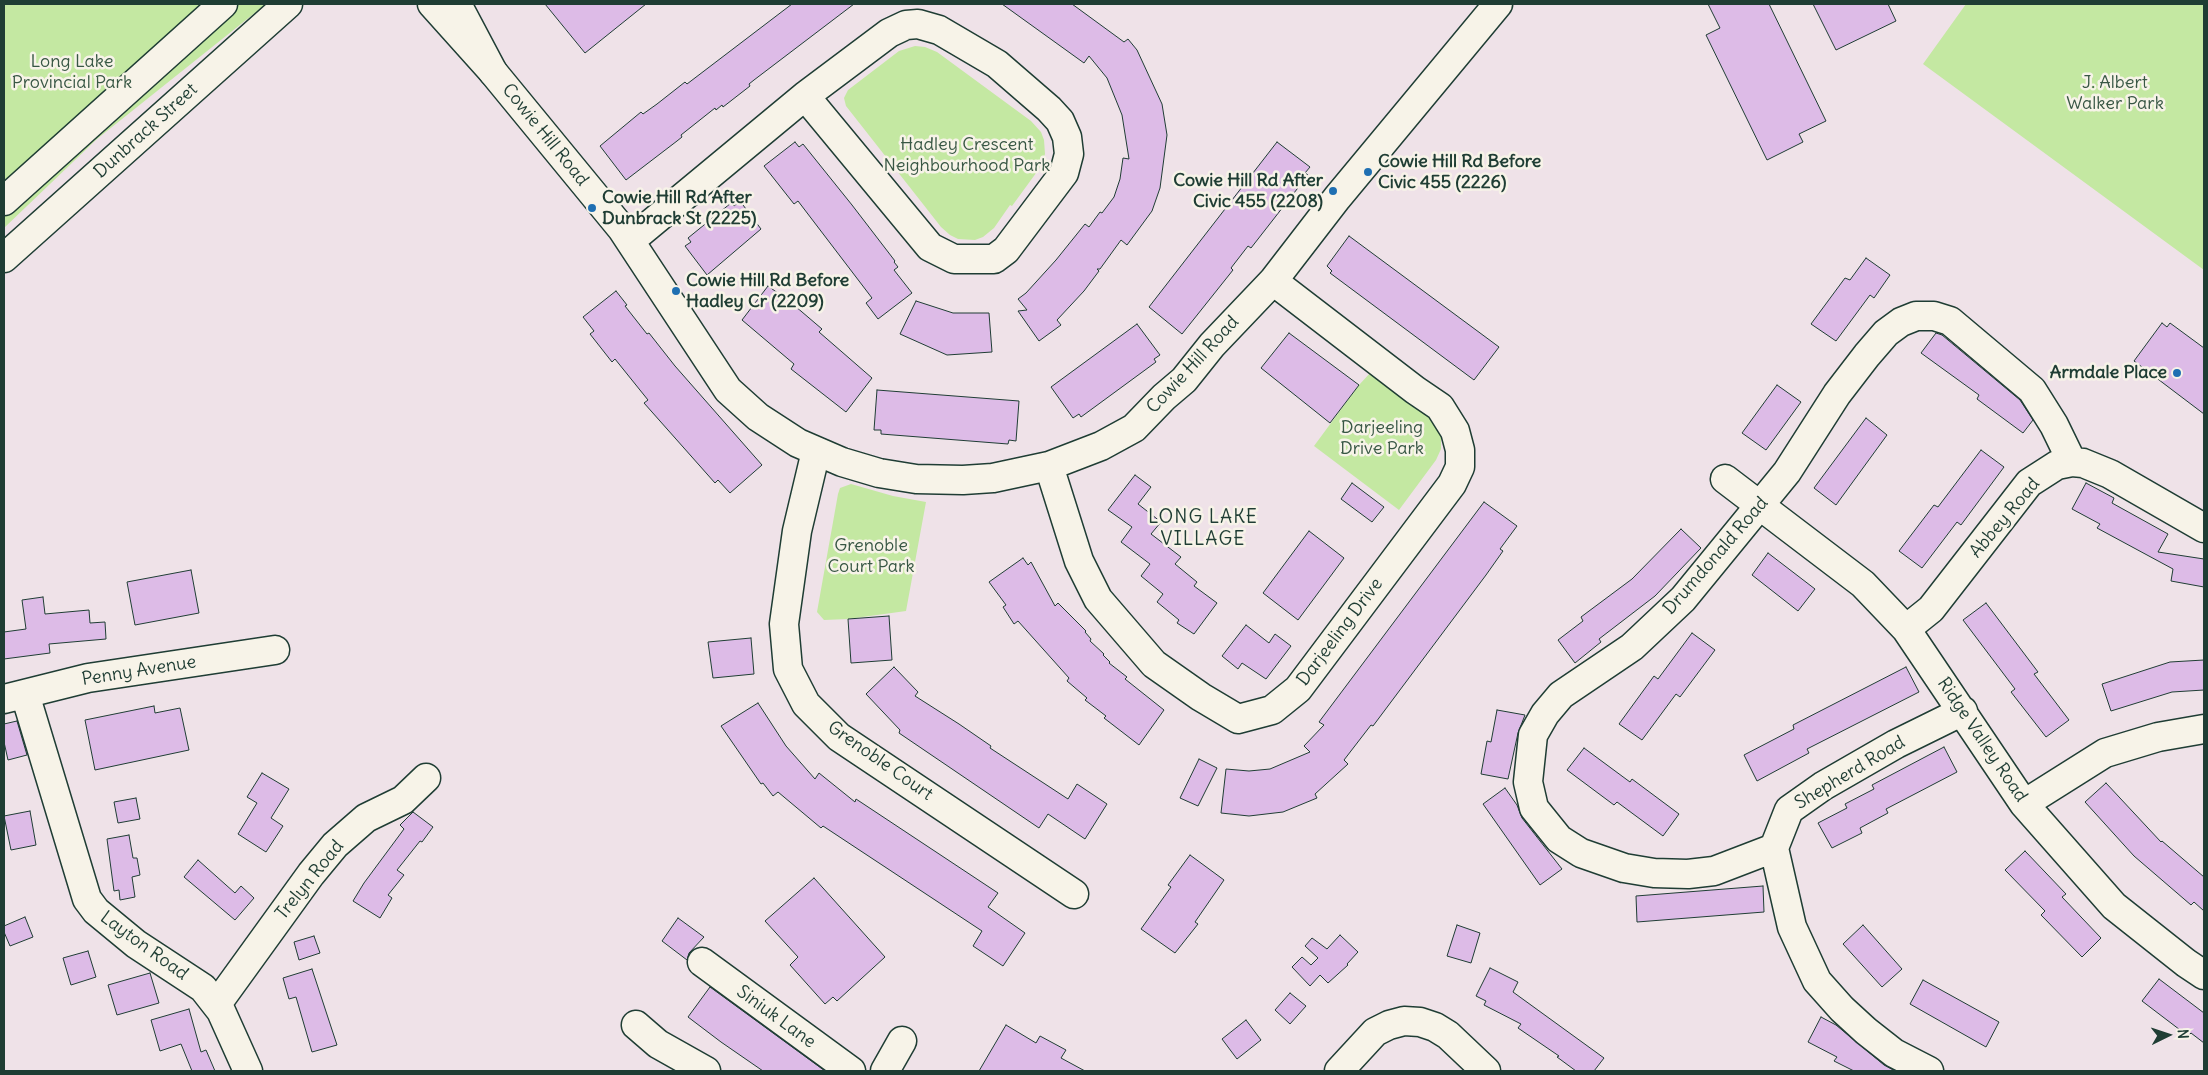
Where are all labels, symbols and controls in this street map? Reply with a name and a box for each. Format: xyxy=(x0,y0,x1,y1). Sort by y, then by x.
park label: Long Lake Provincial Park xyxy=(12,51,132,94)
park label: J. Albert Walker Park xyxy=(2066,72,2164,115)
street label: Dunbrack Street xyxy=(90,79,202,183)
street label: Cowie Hill Road xyxy=(497,79,593,191)
park label: Hadley Crescent Neighbourhood Park xyxy=(883,134,1051,176)
place label: Cowie Hill Rd Before Civic 455 (2226) xyxy=(1378,151,1541,193)
marker: Cowie Hill Rd Before Civic 455 (2226) xyxy=(1362,166,1374,178)
place label: Cowie Hill Rd After Civic 455 (2208) xyxy=(1173,170,1323,212)
marker: Cowie Hill Rd After Civic 455 (2208) xyxy=(1327,185,1339,197)
place label: Cowie Hill Rd After Dunbrack St (2225) xyxy=(602,187,756,230)
marker: Cowie Hill Rd After Dunbrack St (2225) xyxy=(586,202,598,214)
place label: Cowie Hill Rd Before Hadley Cr (2209) xyxy=(686,270,849,312)
marker: Cowie Hill Rd Before Hadley Cr (2209) xyxy=(670,285,682,297)
street label: Cowie Hill Road xyxy=(1142,312,1244,418)
place label: Armdale Place xyxy=(2050,362,2167,384)
marker: Armdale Place xyxy=(2171,367,2183,379)
park label: Darjeeling Drive Park xyxy=(1340,417,1424,459)
street label: Abbey Road xyxy=(1965,474,2045,562)
street label: Drumdonald Road xyxy=(1659,493,1773,619)
district label: LONG LAKE VILLAGE xyxy=(1147,507,1259,551)
park label: Grenoble Court Park xyxy=(827,535,915,578)
street label: Darjeeling Drive xyxy=(1293,574,1387,690)
street label: Penny Avenue xyxy=(80,651,198,691)
street label: Ridge Valley Road xyxy=(1932,674,2032,806)
street label: Grenoble Court xyxy=(823,717,937,805)
street label: Shepherd Road xyxy=(1791,732,1909,814)
street label: Trelyn Road xyxy=(271,836,349,924)
street label: Layton Road xyxy=(96,907,192,985)
street label: Siniuk Lane xyxy=(732,981,820,1053)
north arrow xyxy=(2143,1010,2193,1060)
text: N xyxy=(2174,1028,2192,1039)

